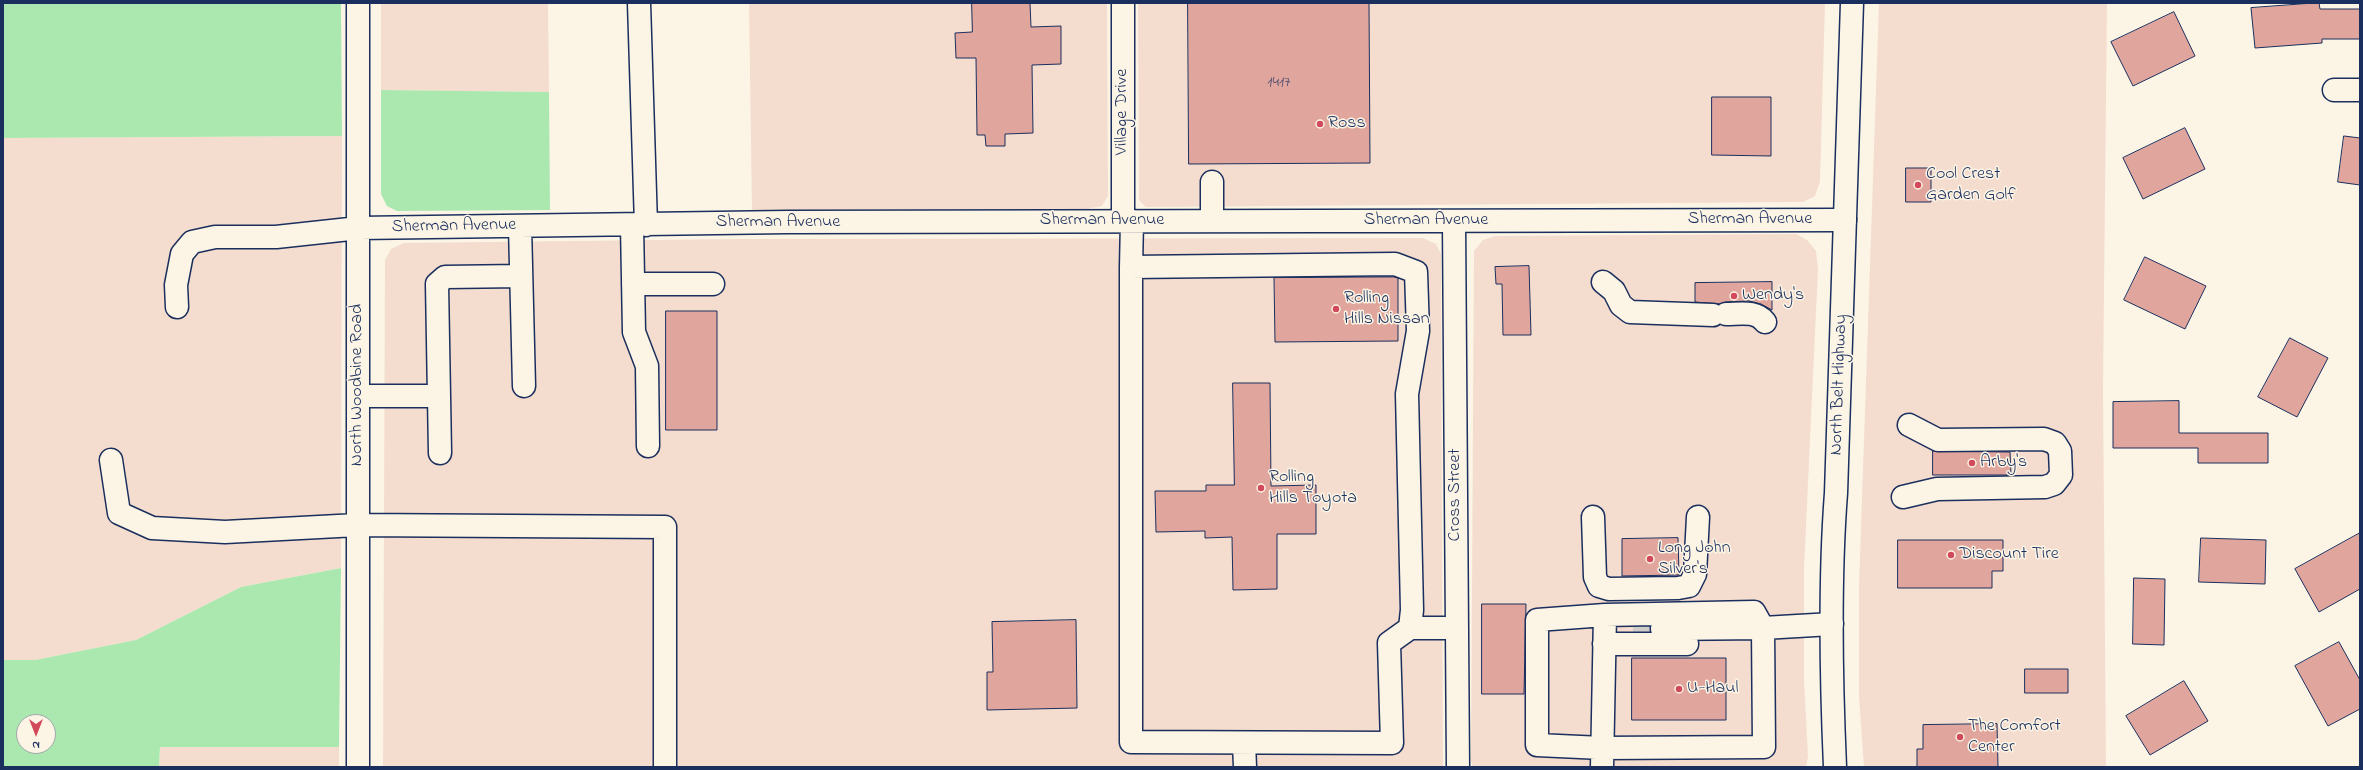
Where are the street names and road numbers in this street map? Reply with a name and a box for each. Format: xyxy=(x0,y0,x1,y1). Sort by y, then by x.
street label: Village Drive xyxy=(1112,69,1134,155)
street label: Sherman Avenue xyxy=(1688,209,1812,231)
street label: Sherman Avenue xyxy=(1040,210,1164,232)
street label: Sherman Avenue xyxy=(1364,210,1488,232)
street label: Sherman Avenue xyxy=(716,212,840,234)
street label: Sherman Avenue xyxy=(392,215,516,239)
street label: North Woodbine Road xyxy=(347,304,369,466)
street label: North Belt Highway xyxy=(1827,314,1853,456)
street label: Cross Street xyxy=(1445,448,1467,542)

